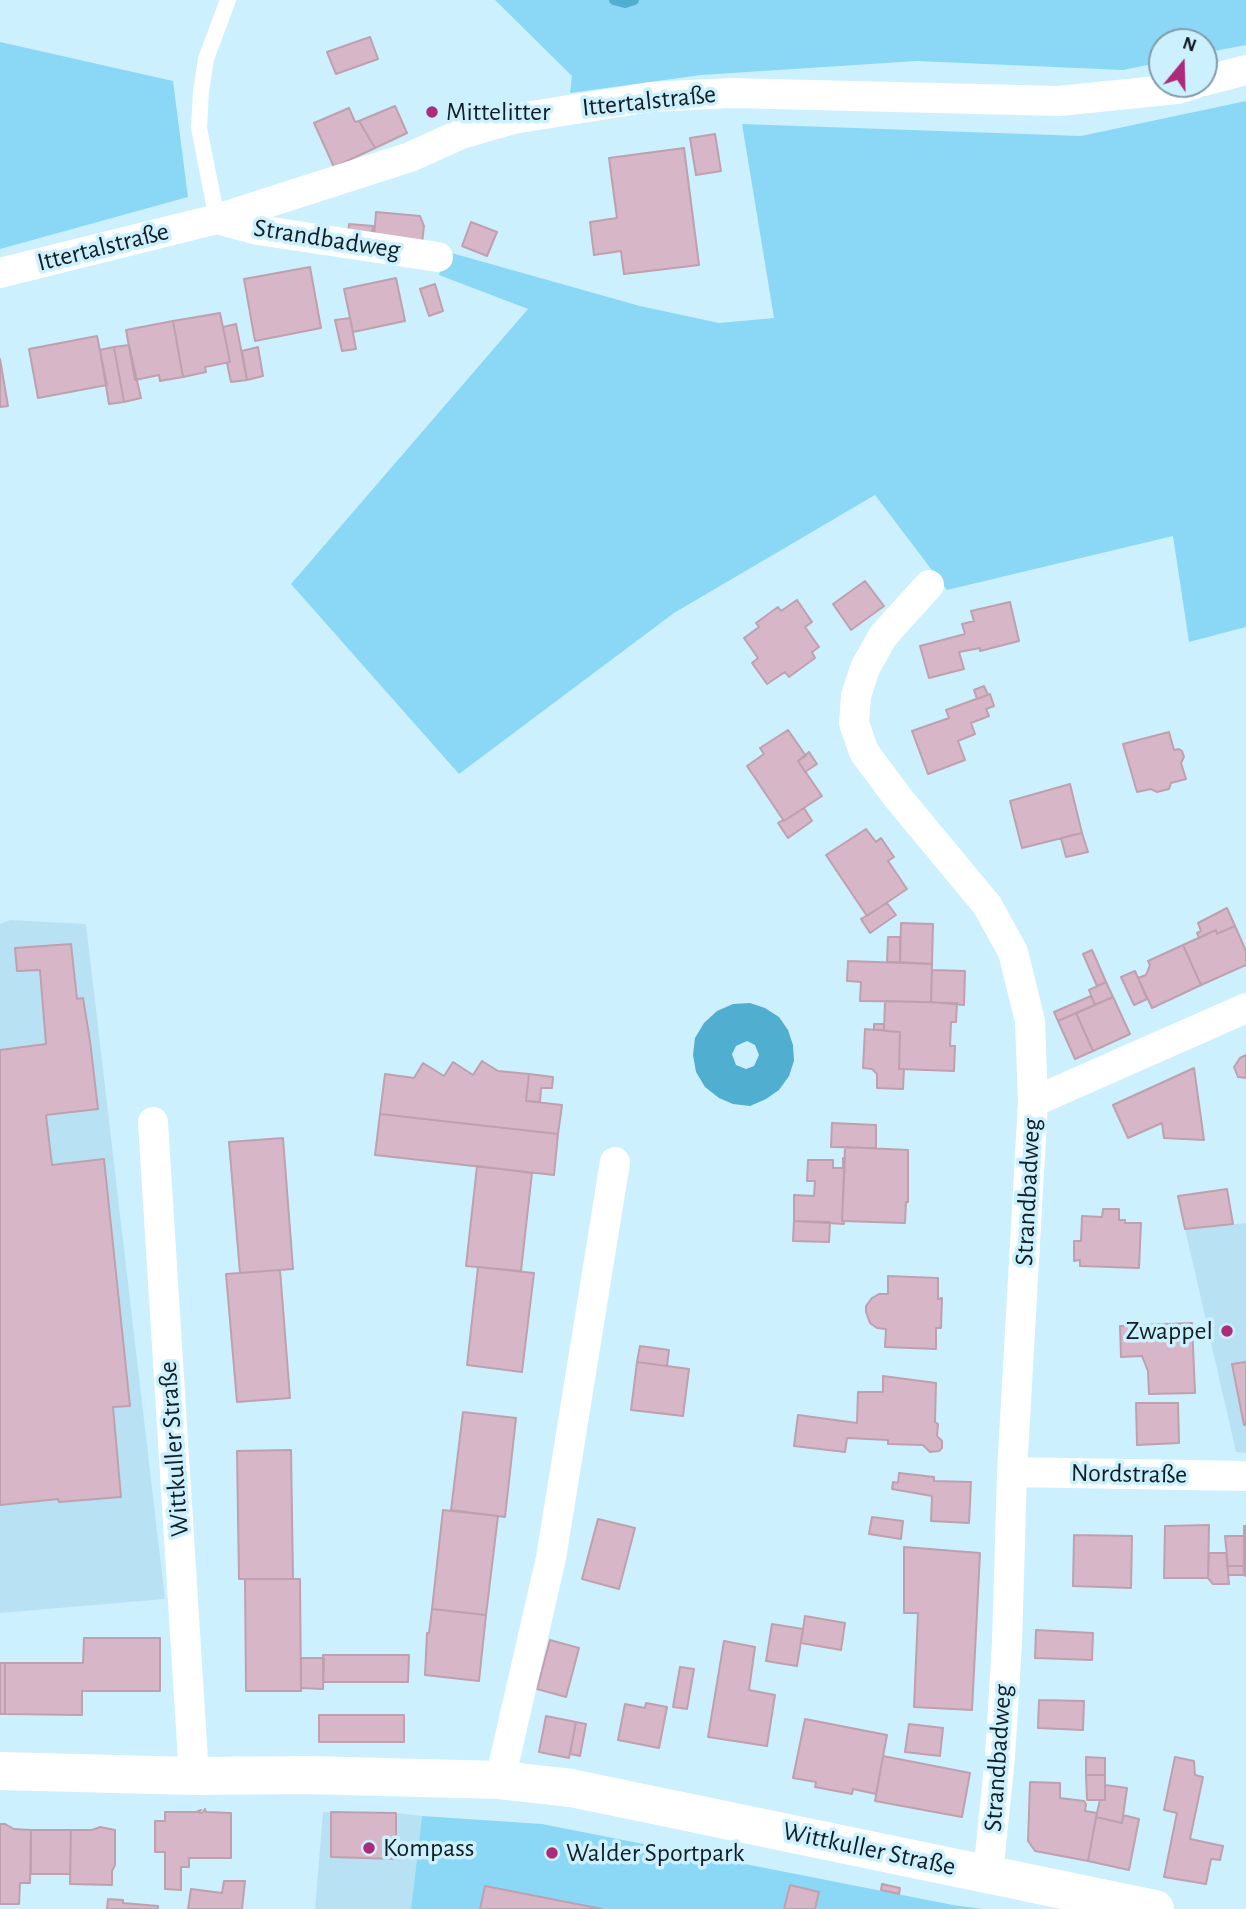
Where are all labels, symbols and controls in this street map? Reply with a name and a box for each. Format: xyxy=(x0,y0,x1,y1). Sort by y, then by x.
north arrow xyxy=(1148,28,1218,98)
text: N xyxy=(1180,33,1199,56)
street label: Ittertalstraße xyxy=(580,78,718,124)
place label: Mittelitter xyxy=(446,96,550,128)
marker: Mittelitter xyxy=(424,104,440,120)
street label: Strandbadweg xyxy=(252,212,402,266)
street label: Ittertalstraße xyxy=(34,216,172,278)
street label: Strandbadweg xyxy=(1009,1117,1047,1267)
place label: Zwappel xyxy=(1126,1315,1213,1347)
marker: Zwappel xyxy=(1219,1323,1235,1339)
street label: Wittkuller Straße xyxy=(152,1360,196,1538)
street label: Nordstraße xyxy=(1071,1457,1187,1491)
street label: Strandbadweg xyxy=(977,1683,1019,1833)
street label: Wittkuller Straße xyxy=(780,1815,958,1883)
place label: Kompass xyxy=(383,1832,474,1864)
place label: Walder Sportpark xyxy=(566,1837,744,1869)
marker: Kompass xyxy=(361,1840,377,1856)
marker: Walder Sportpark xyxy=(544,1845,560,1861)

